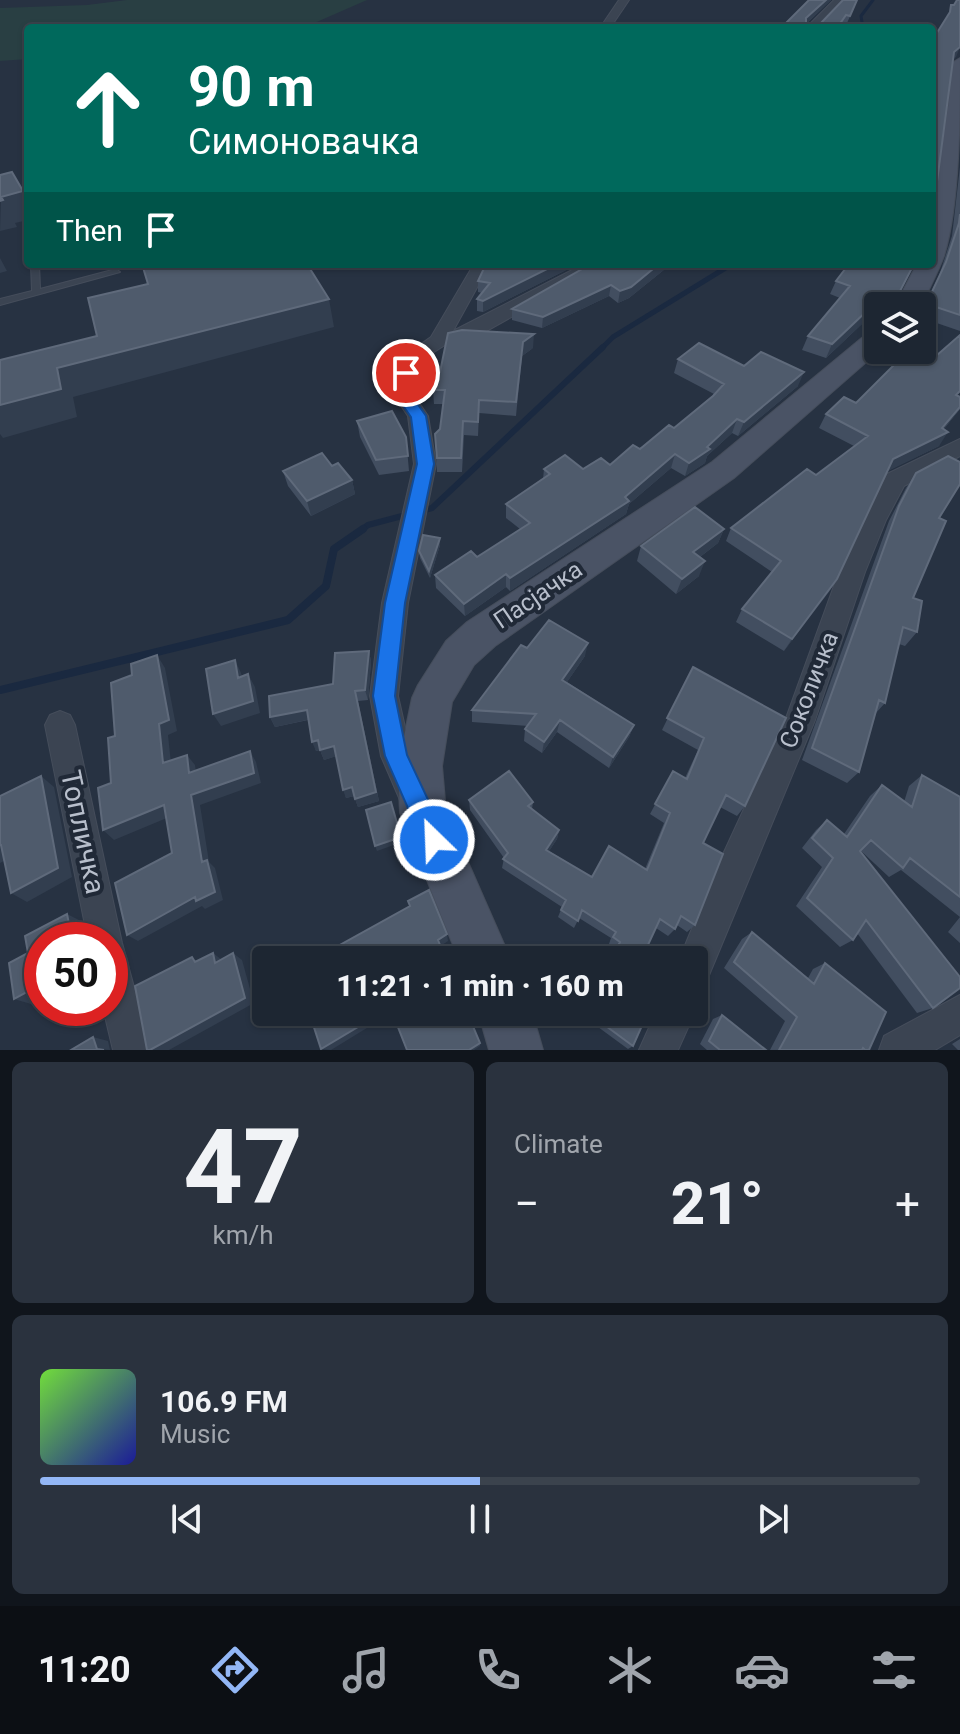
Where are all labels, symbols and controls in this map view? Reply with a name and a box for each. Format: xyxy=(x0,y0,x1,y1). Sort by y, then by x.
text: 90 m xyxy=(188,54,315,120)
icon: ahead xyxy=(56,56,160,160)
text: Симоновачка xyxy=(188,121,420,163)
icon: arrive xyxy=(139,208,183,252)
text: Then xyxy=(56,213,123,248)
map controls xyxy=(864,292,936,364)
button: layers xyxy=(864,292,936,364)
pin xyxy=(372,339,440,407)
icon: arrive xyxy=(384,351,428,395)
street label: Пасјачка xyxy=(488,555,588,635)
street label: Соколичка xyxy=(774,628,844,752)
street label: Топличка xyxy=(54,767,112,897)
position arrow xyxy=(392,798,476,882)
speed limit sign: 50 xyxy=(24,922,128,1026)
text: 11:21 · 1 min · 160 m xyxy=(336,968,624,1003)
text: 47 xyxy=(183,1107,303,1228)
text: Climate xyxy=(514,1129,603,1159)
text: 21° xyxy=(671,1168,764,1239)
text: − xyxy=(514,1178,539,1230)
text: + xyxy=(895,1178,920,1230)
text: km/h xyxy=(212,1220,274,1250)
text: 106.9 FM xyxy=(160,1384,288,1419)
text: Music xyxy=(160,1419,230,1449)
icon: previous xyxy=(165,1497,209,1541)
icon: pause xyxy=(458,1497,502,1541)
icon: next xyxy=(751,1497,795,1541)
icon: directions xyxy=(207,1642,263,1698)
icon: music xyxy=(338,1642,394,1698)
icon: phone xyxy=(470,1642,526,1698)
icon: climate xyxy=(602,1642,658,1698)
icon: car xyxy=(734,1642,790,1698)
icon: filters xyxy=(866,1642,922,1698)
text: 11:20 xyxy=(38,1649,131,1691)

